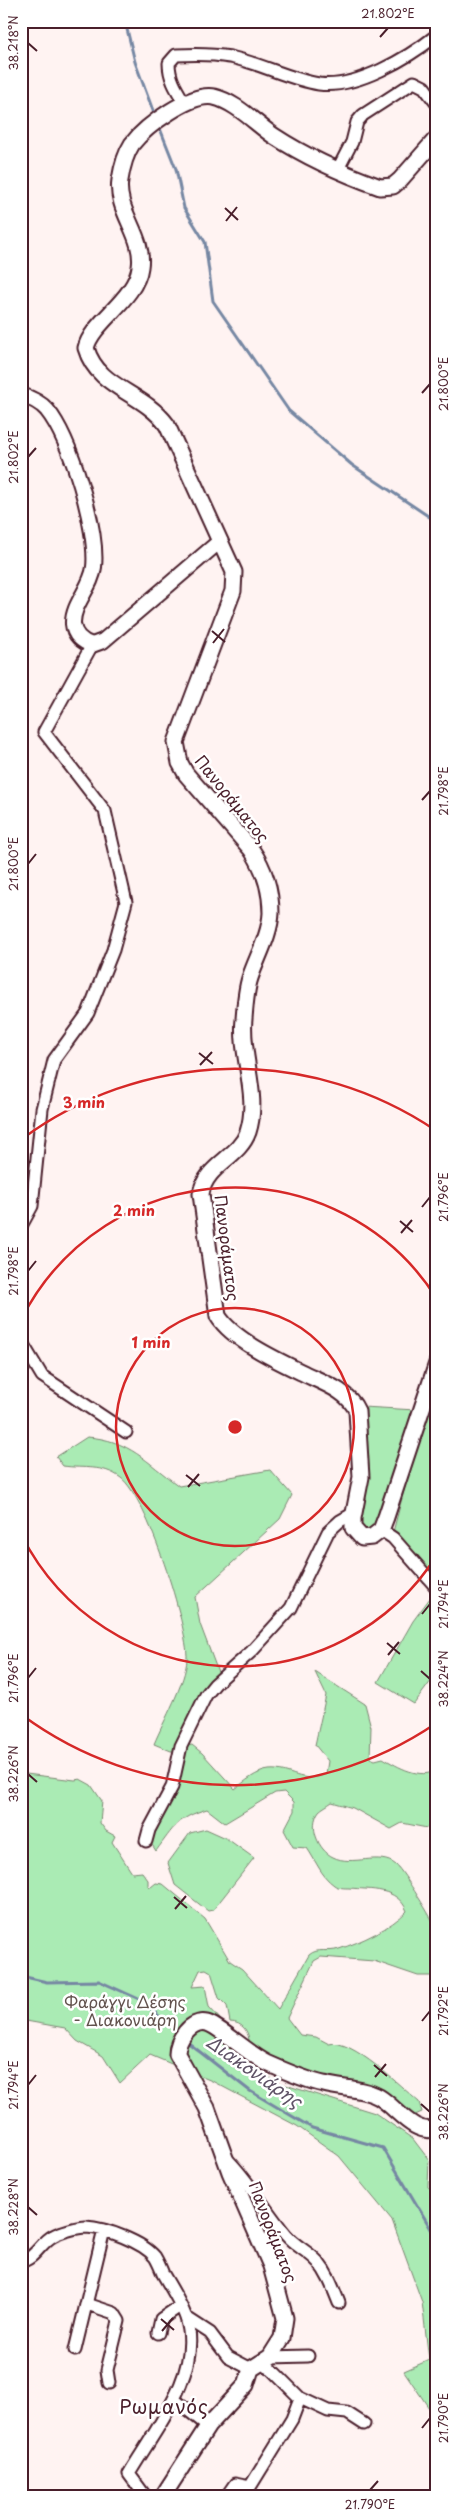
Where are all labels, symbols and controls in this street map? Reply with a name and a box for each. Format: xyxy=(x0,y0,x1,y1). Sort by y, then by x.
text: 21.802°E xyxy=(361,4,415,22)
text: 38.218°N xyxy=(4,15,22,71)
text: 21.800°E xyxy=(434,357,452,411)
text: 21.802°E xyxy=(4,430,22,484)
street label: Πανοράματος xyxy=(190,749,276,847)
text: 21.798°E xyxy=(434,766,452,816)
text: 21.800°E xyxy=(4,837,22,891)
text: 3 min xyxy=(63,1090,105,1113)
text: 21.796°E xyxy=(434,1172,452,1222)
street label: Πανοράματος xyxy=(210,1193,246,1302)
text: 2 min xyxy=(113,1198,155,1221)
text: 21.798°E xyxy=(4,1246,22,1296)
text: 1 min xyxy=(132,1330,170,1353)
centre of rings xyxy=(226,1418,244,1436)
text: 21.794°E xyxy=(434,1579,452,1629)
text: 38.224°N xyxy=(434,1650,452,1708)
text: 21.796°E xyxy=(4,1653,22,1703)
text: 38.226°N xyxy=(4,1745,22,1803)
text: 21.792°E xyxy=(434,1986,452,2036)
park label: Φαράγγι Δέσης - Διακονιάρη xyxy=(64,1989,186,2031)
water label: Διακονιάρης xyxy=(202,2028,310,2115)
text: 21.794°E xyxy=(4,2060,22,2110)
text: 38.226°N xyxy=(434,2083,452,2141)
text: 38.228°N xyxy=(4,2178,22,2236)
street label: Πανοράματος xyxy=(244,2178,304,2286)
district label: Ρωμανός xyxy=(119,2392,209,2420)
text: 21.790°E xyxy=(434,2393,452,2443)
text: 21.790°E xyxy=(345,2495,395,2513)

